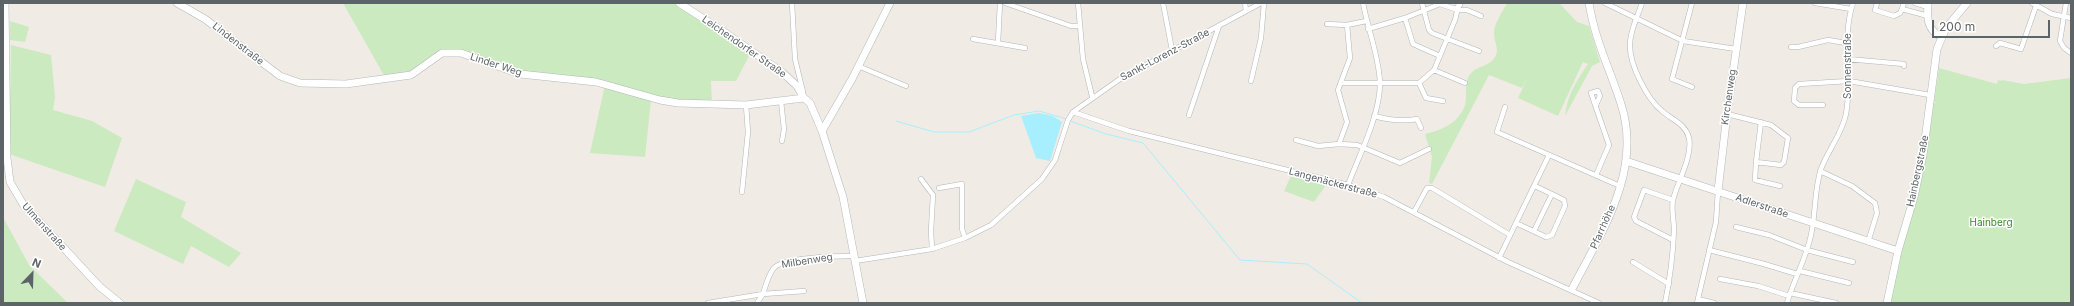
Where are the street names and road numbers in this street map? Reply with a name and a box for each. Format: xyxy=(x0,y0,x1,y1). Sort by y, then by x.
street label: Leichendorfer Straße xyxy=(700,13,788,81)
street label: Lindenstraße xyxy=(210,20,266,68)
street label: Sankt-Lorenz-Straße xyxy=(1118,26,1212,84)
street label: Sonnenstraße xyxy=(1842,33,1854,99)
street label: Linder Weg xyxy=(469,51,523,79)
street label: Kirchenweg xyxy=(1719,68,1739,126)
street label: Hainbergstraße xyxy=(1905,134,1931,208)
street label: Langenäckerstraße xyxy=(1287,165,1379,201)
street label: Adlerstraße xyxy=(1734,191,1790,221)
street label: Ulmenstraße xyxy=(19,201,69,253)
street label: Pfarrhöhe xyxy=(1588,203,1618,251)
street label: Milbenweg xyxy=(781,251,833,271)

